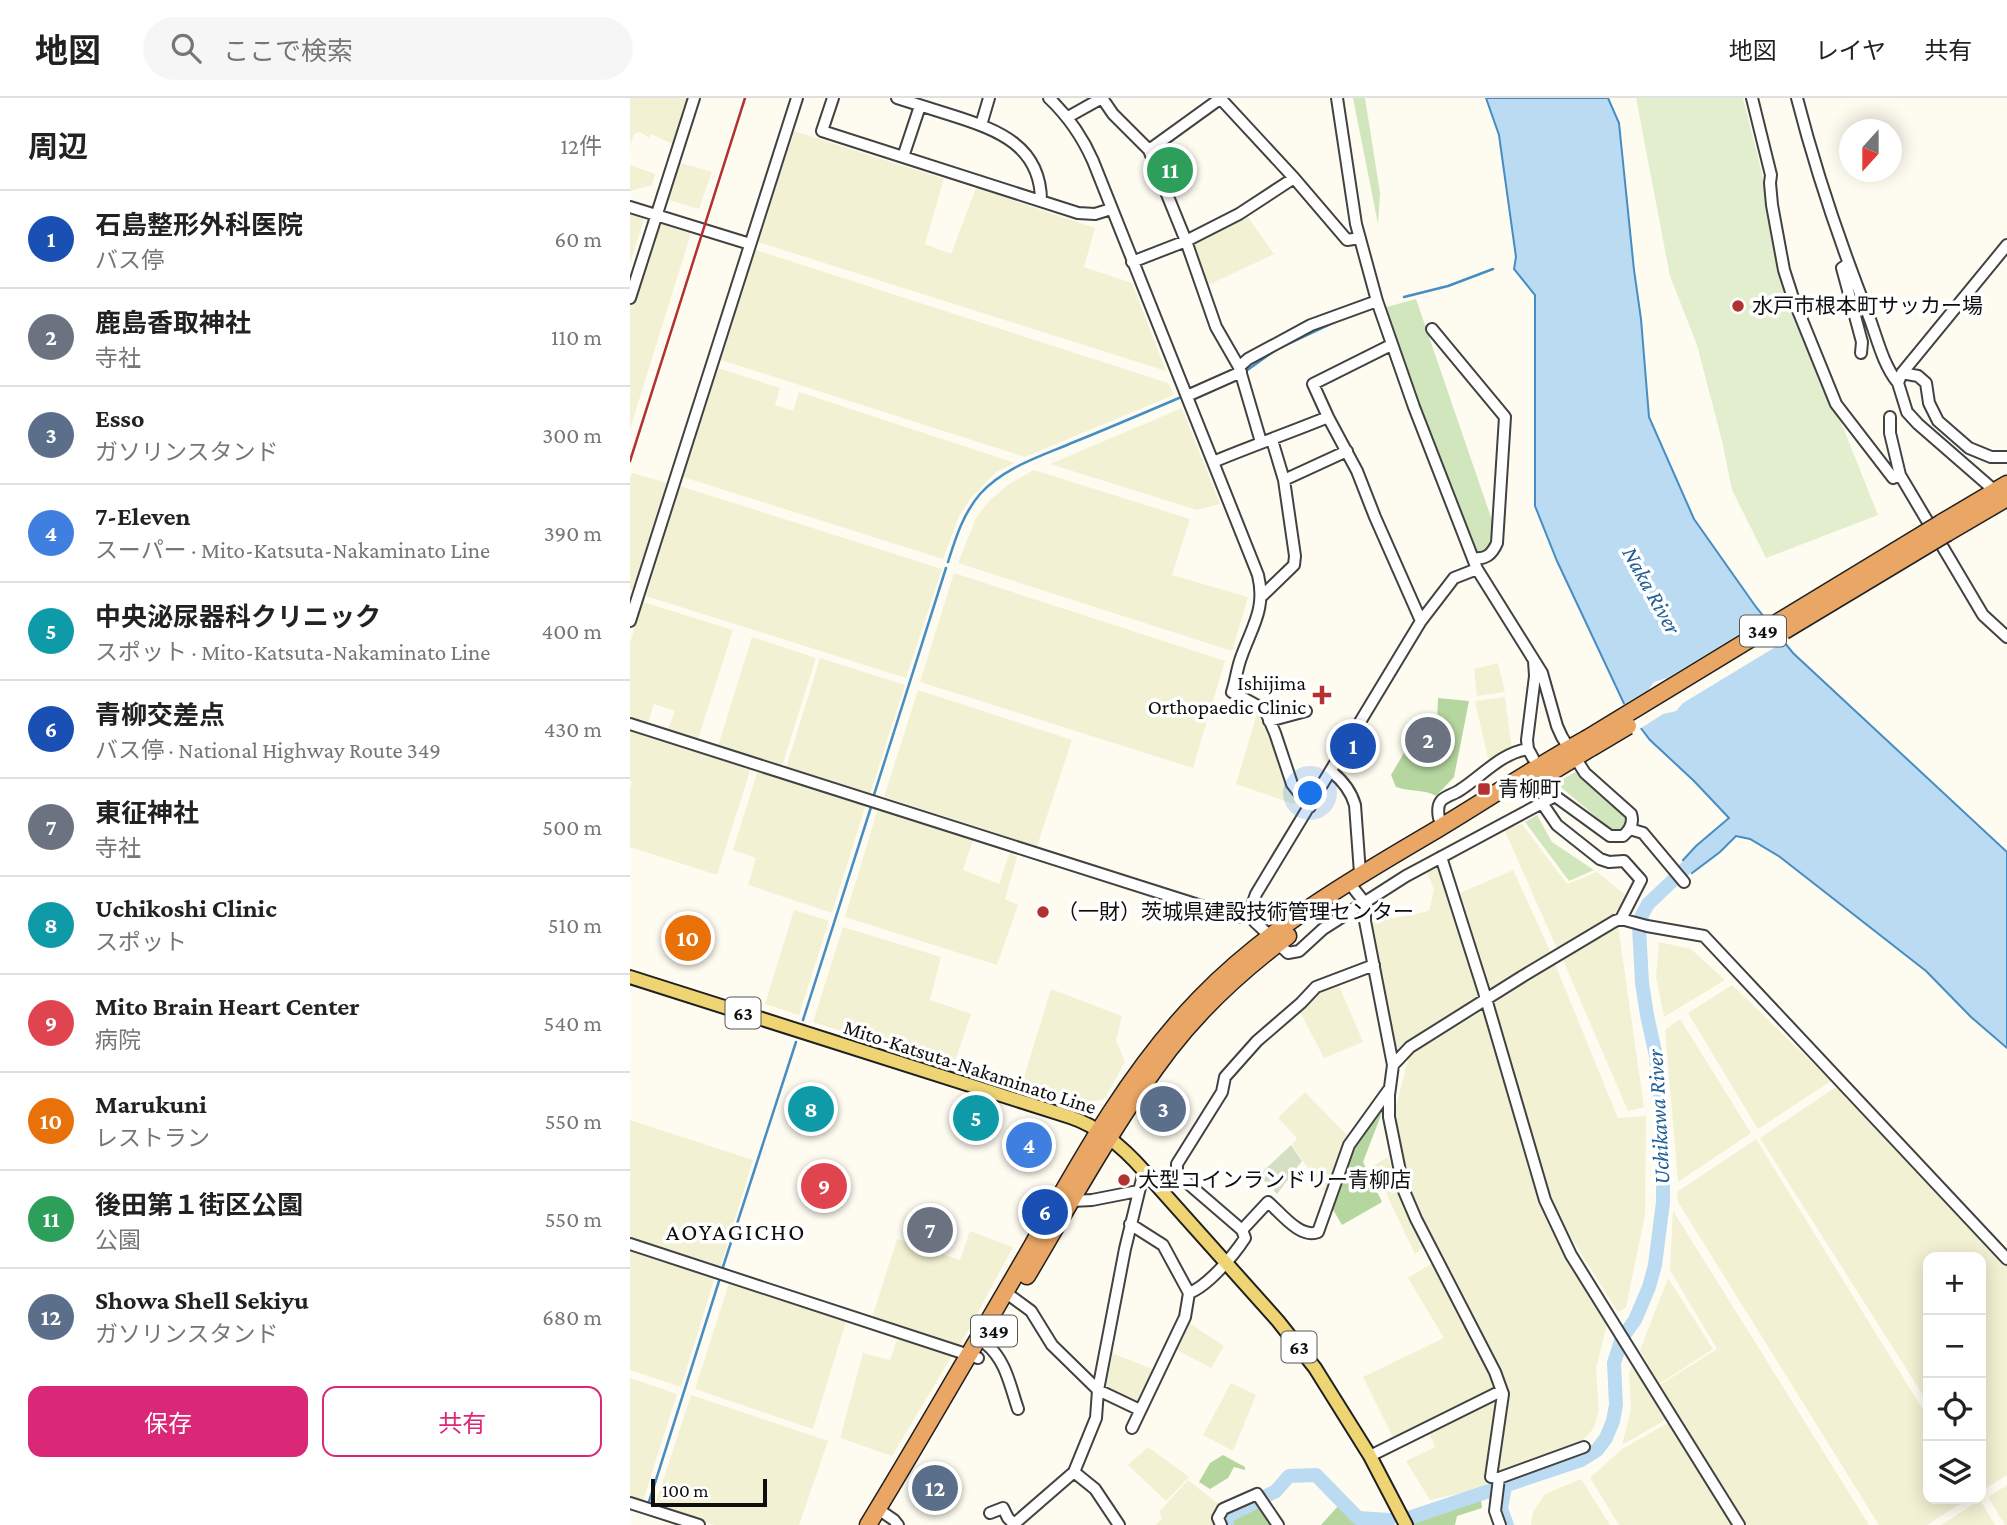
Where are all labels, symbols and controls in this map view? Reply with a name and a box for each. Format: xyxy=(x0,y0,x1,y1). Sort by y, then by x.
search box xyxy=(143,17,633,80)
icon: search xyxy=(167,29,205,67)
text: 地図 xyxy=(35,32,101,69)
text: ここで検索 xyxy=(223,37,353,66)
text: 地図 xyxy=(1729,37,1777,64)
text: レイヤ xyxy=(1815,37,1886,64)
text: 共有 xyxy=(1924,37,1972,64)
north arrow xyxy=(1839,119,1902,182)
text: 周辺 xyxy=(28,130,88,163)
text: 12件 xyxy=(560,133,602,159)
pin: 11 xyxy=(1147,144,1193,196)
text: 石島整形外科医院 xyxy=(95,211,303,240)
text: 1 xyxy=(47,226,55,252)
text: 60 m xyxy=(555,226,602,252)
text: バス停 xyxy=(95,247,164,273)
place label: 水戸市根本町サッカー場 xyxy=(1752,294,1983,318)
marker: 水戸市根本町サッカー場 xyxy=(1730,298,1746,314)
text: 鹿島香取神社 xyxy=(95,309,251,338)
text: 2 xyxy=(45,324,57,350)
text: 110 m xyxy=(551,324,602,350)
text: 寺社 xyxy=(95,345,141,371)
text: Esso xyxy=(95,404,145,433)
text: 3 xyxy=(45,422,57,448)
text: 300 m xyxy=(542,422,602,448)
text: ガソリンスタンド xyxy=(95,439,279,465)
text: 7-Eleven xyxy=(95,502,191,531)
text: 4 xyxy=(45,520,57,546)
text: 390 m xyxy=(544,520,602,546)
text: スーパー · Mito-Katsuta-Nakaminato Line xyxy=(95,537,490,563)
water label: Naka River xyxy=(1617,542,1687,639)
text: 中央泌尿器科クリニック xyxy=(95,603,381,632)
road number: 349 xyxy=(1740,616,1786,646)
text: 5 xyxy=(45,618,57,644)
text: 400 m xyxy=(541,618,602,644)
text: スポット · Mito-Katsuta-Nakaminato Line xyxy=(95,639,490,665)
place label: Ishijima Orthopaedic Clinic xyxy=(1148,671,1306,719)
marker: Ishijima Orthopaedic Clinic xyxy=(1312,685,1332,705)
text: 青柳交差点 xyxy=(95,701,225,730)
pin: 2 xyxy=(1405,714,1451,766)
text: 6 xyxy=(45,716,57,742)
text: 430 m xyxy=(544,716,602,742)
pin: 1 xyxy=(1330,720,1376,772)
text: バス停 · National Highway Route 349 xyxy=(95,737,441,763)
your location xyxy=(1293,776,1327,810)
place label: 青柳町 xyxy=(1498,777,1561,801)
marker: 青柳町 xyxy=(1476,781,1492,797)
text: 東征神社 xyxy=(95,799,199,828)
text: 7 xyxy=(45,814,57,840)
text: 500 m xyxy=(542,814,602,840)
text: 寺社 xyxy=(95,835,141,861)
text: Uchikoshi Clinic xyxy=(95,894,277,923)
place label: （一財）茨城県建設技術管理センター xyxy=(1057,900,1414,924)
marker: （一財）茨城県建設技術管理センター xyxy=(1035,904,1051,920)
text: 8 xyxy=(44,912,58,938)
text: 510 m xyxy=(548,912,602,938)
pin: 10 xyxy=(665,912,711,964)
text: スポット xyxy=(95,929,187,955)
text: Mito Brain Heart Center xyxy=(95,992,360,1021)
road number: 63 xyxy=(726,998,760,1029)
text: 9 xyxy=(45,1010,57,1036)
text: 540 m xyxy=(544,1010,602,1036)
street label: Mito-Katsuta-Nakaminato Line xyxy=(841,1015,1099,1119)
text: 病院 xyxy=(95,1027,141,1053)
water label: Uchikawa River xyxy=(1641,1048,1675,1185)
pin: 8 xyxy=(788,1083,834,1135)
pin: 3 xyxy=(1140,1083,1186,1135)
text: Marukuni xyxy=(95,1090,207,1119)
pin: 5 xyxy=(953,1092,999,1144)
text: 10 xyxy=(40,1108,62,1134)
text: 550 m xyxy=(545,1108,602,1134)
pin: 4 xyxy=(1006,1119,1052,1171)
text: レストラン xyxy=(95,1125,210,1151)
pin: 9 xyxy=(801,1160,847,1212)
place label: 大型コインランドリー青柳店 xyxy=(1138,1168,1411,1192)
marker: 大型コインランドリー青柳店 xyxy=(1116,1172,1132,1188)
pin: 6 xyxy=(1022,1186,1068,1238)
text: 後田第１街区公園 xyxy=(95,1191,303,1220)
pin: 7 xyxy=(907,1204,953,1256)
text: 11 xyxy=(42,1206,60,1232)
text: 550 m xyxy=(545,1206,602,1232)
district label: AOYAGICHO xyxy=(666,1218,806,1245)
text: 公園 xyxy=(95,1227,141,1253)
map controls xyxy=(1923,1252,1986,1504)
button: + xyxy=(1923,1252,1986,1315)
text: Showa Shell Sekiyu xyxy=(95,1286,309,1315)
text: 12 xyxy=(41,1304,61,1330)
text: 680 m xyxy=(542,1304,602,1330)
button: − xyxy=(1923,1315,1986,1378)
road number: 349 xyxy=(971,1316,1017,1346)
text: ガソリンスタンド xyxy=(95,1321,279,1347)
road number: 63 xyxy=(1282,1331,1316,1362)
button: locate xyxy=(1923,1378,1986,1441)
button: 保存 xyxy=(28,1386,308,1457)
button: 共有 xyxy=(322,1386,602,1457)
button: layers xyxy=(1923,1441,1986,1504)
pin: 12 xyxy=(912,1462,958,1514)
scale bar xyxy=(651,1476,766,1508)
text: 100 m xyxy=(662,1480,709,1501)

